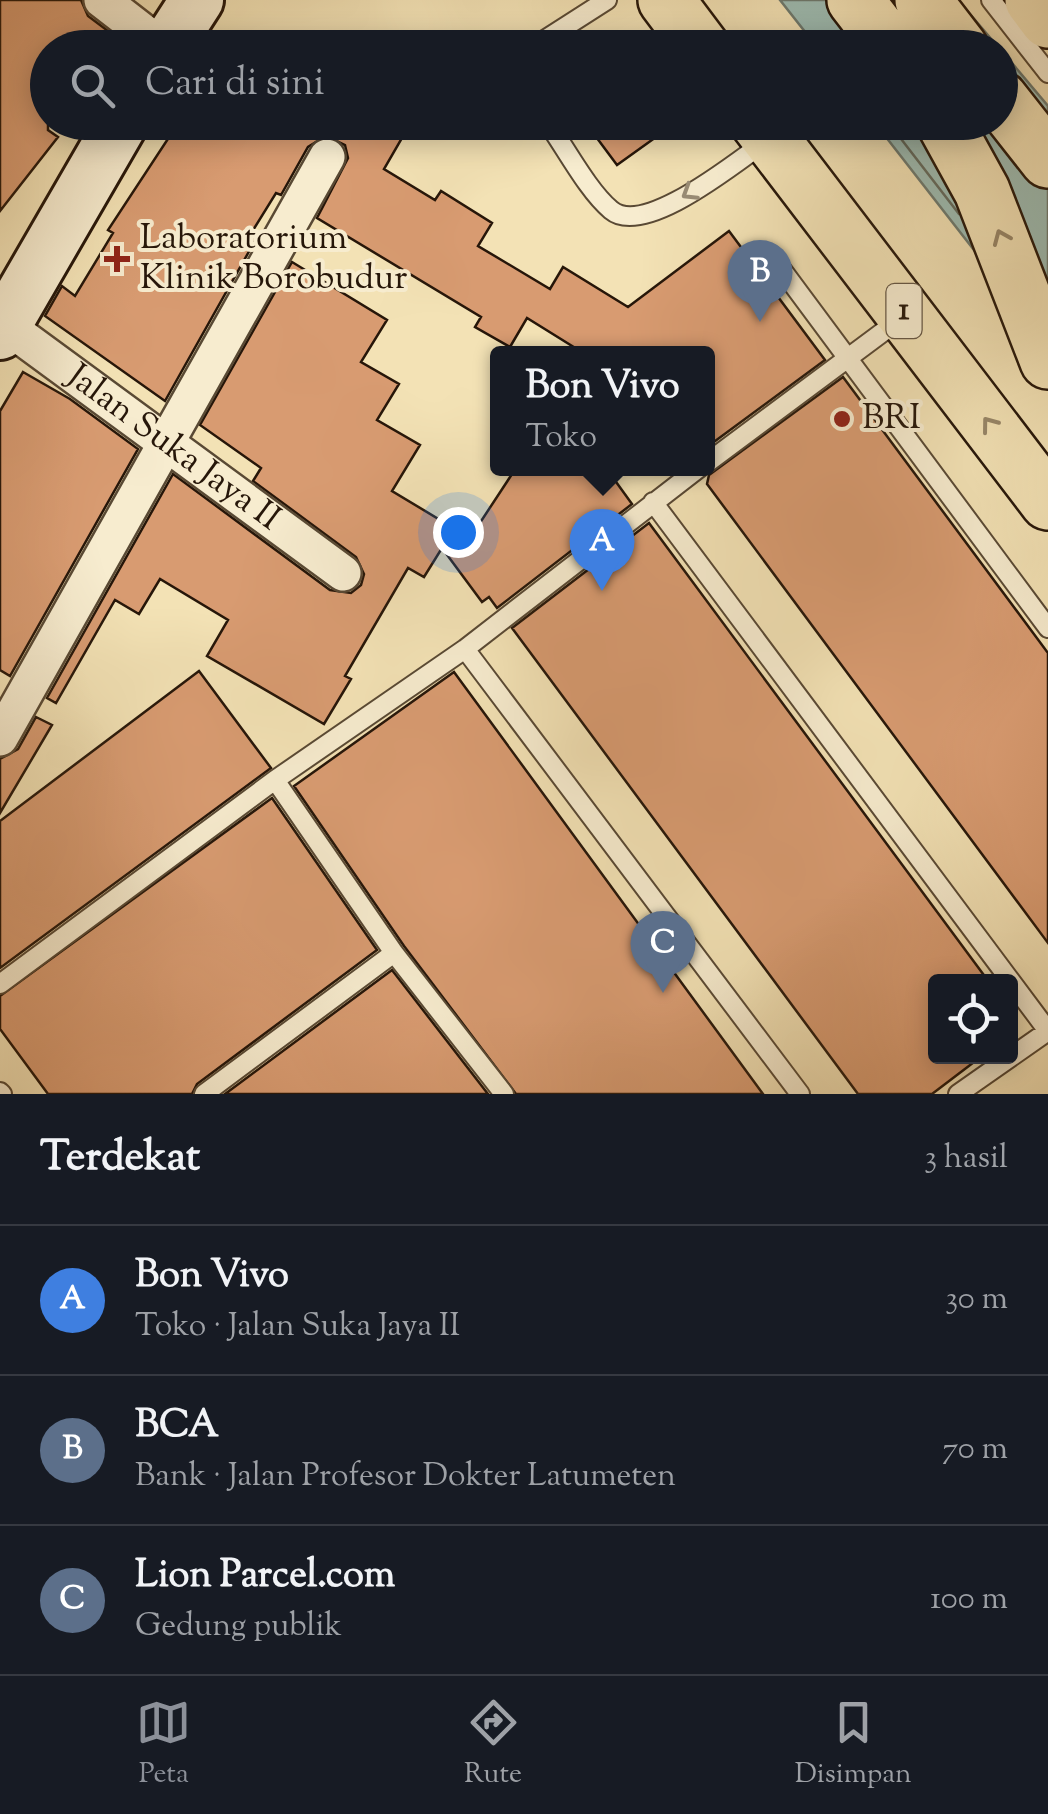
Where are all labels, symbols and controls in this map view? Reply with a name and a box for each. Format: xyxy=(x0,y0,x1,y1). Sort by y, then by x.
search box xyxy=(30,30,1018,140)
icon: search xyxy=(65,58,120,113)
text: Cari di sini xyxy=(145,58,325,112)
one-way arrow xyxy=(681,180,699,199)
place label: Laboratorium Klinik Borobudur xyxy=(140,214,407,305)
one-way arrow xyxy=(993,229,1013,247)
pin: B xyxy=(728,240,792,322)
marker: Laboratorium Klinik Borobudur xyxy=(104,246,130,272)
road number: 1 xyxy=(886,284,922,338)
popup xyxy=(490,346,715,476)
street label: Jalan Suka Jaya II xyxy=(54,351,291,544)
text: Bon Vivo xyxy=(526,361,679,415)
place label: BRI xyxy=(862,394,921,445)
marker: BRI xyxy=(831,408,853,430)
text: Toko xyxy=(526,415,597,461)
one-way arrow xyxy=(984,417,1001,435)
your location xyxy=(433,507,484,558)
pin: A xyxy=(570,508,634,591)
pin: C xyxy=(630,910,696,993)
map controls xyxy=(928,974,1018,1064)
button: locate xyxy=(928,974,1018,1064)
text: Terdekat xyxy=(40,1129,200,1189)
text: 3 hasil xyxy=(924,1136,1008,1182)
text: Bon Vivo xyxy=(135,1250,289,1304)
text: A xyxy=(60,1277,85,1323)
text: 30 m xyxy=(945,1277,1008,1323)
text: Toko · Jalan Suka Jaya II xyxy=(135,1304,460,1350)
text: BCA xyxy=(135,1400,219,1454)
text: B xyxy=(62,1427,83,1473)
text: 70 m xyxy=(942,1427,1008,1473)
text: Bank · Jalan Profesor Dokter Latumeten xyxy=(135,1454,676,1500)
text: Lion Parcel.com xyxy=(135,1550,395,1604)
text: C xyxy=(60,1577,85,1623)
text: 100 m xyxy=(930,1577,1008,1623)
text: Gedung publik xyxy=(135,1604,342,1650)
tab: Peta xyxy=(136,1695,191,1795)
tab: Rute xyxy=(464,1695,522,1795)
tab: Disimpan xyxy=(795,1695,912,1795)

